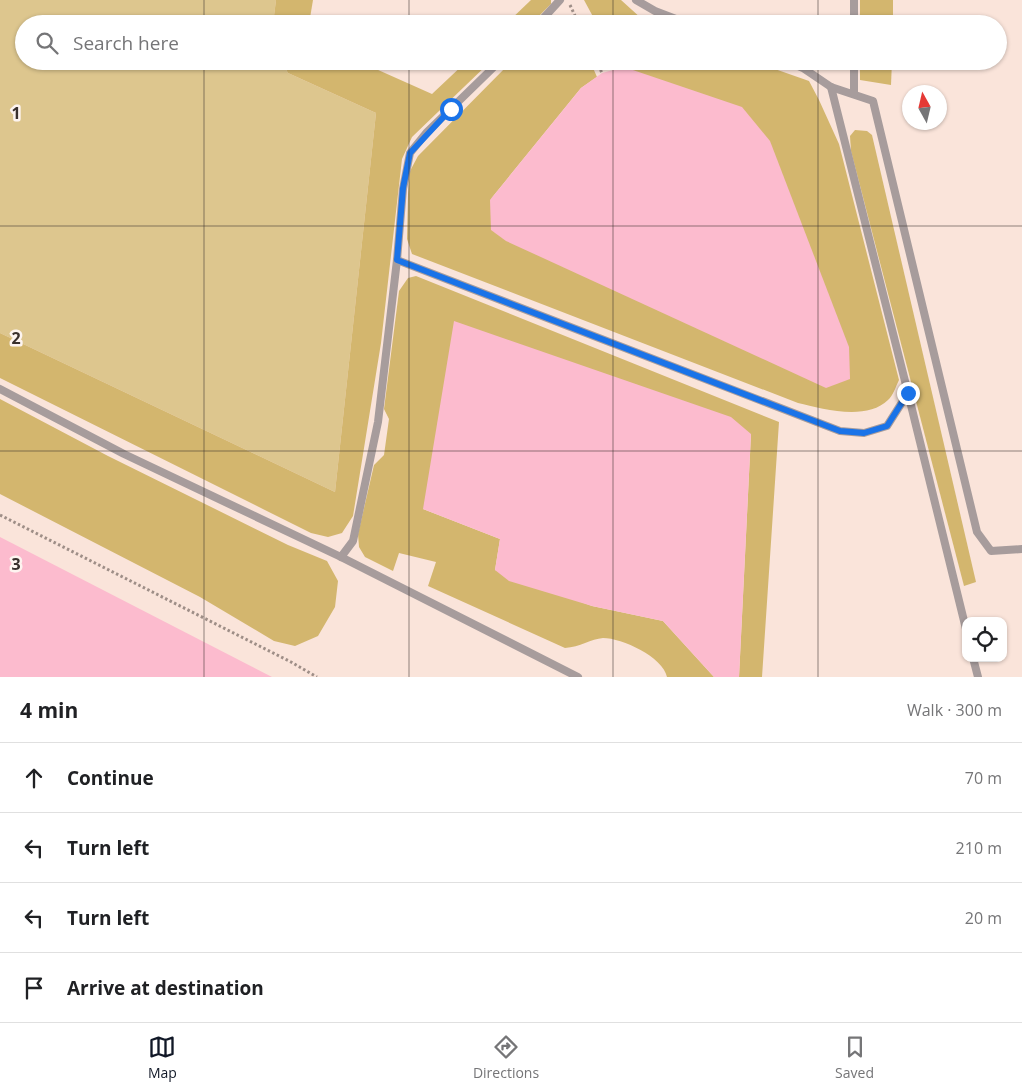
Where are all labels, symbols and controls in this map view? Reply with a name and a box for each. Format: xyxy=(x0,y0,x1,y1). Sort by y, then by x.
search box xyxy=(15,15,1007,70)
icon: search xyxy=(33,29,61,57)
text: Search here xyxy=(73,30,179,56)
north arrow xyxy=(902,85,947,130)
route start xyxy=(440,98,463,121)
text: 1 xyxy=(11,102,21,124)
text: 2 xyxy=(11,327,21,349)
route end xyxy=(897,382,920,405)
text: 3 xyxy=(11,553,21,575)
map controls xyxy=(962,617,1007,662)
button: locate xyxy=(962,617,1007,662)
text: 4 min xyxy=(20,696,78,724)
text: Walk · 300 m xyxy=(907,699,1002,721)
icon: ahead xyxy=(20,764,48,792)
text: Continue xyxy=(67,765,154,791)
text: 70 m xyxy=(965,767,1002,789)
icon: left xyxy=(20,834,48,862)
text: Turn left xyxy=(67,835,149,861)
text: 210 m xyxy=(956,837,1002,859)
icon: left xyxy=(20,904,48,932)
text: Turn left xyxy=(67,905,149,931)
text: 20 m xyxy=(965,907,1002,929)
icon: arrive xyxy=(20,974,48,1002)
text: Arrive at destination xyxy=(67,975,264,1001)
tab: Map xyxy=(148,1033,177,1082)
tab: Directions xyxy=(473,1033,539,1082)
tab: Saved xyxy=(835,1033,874,1082)

